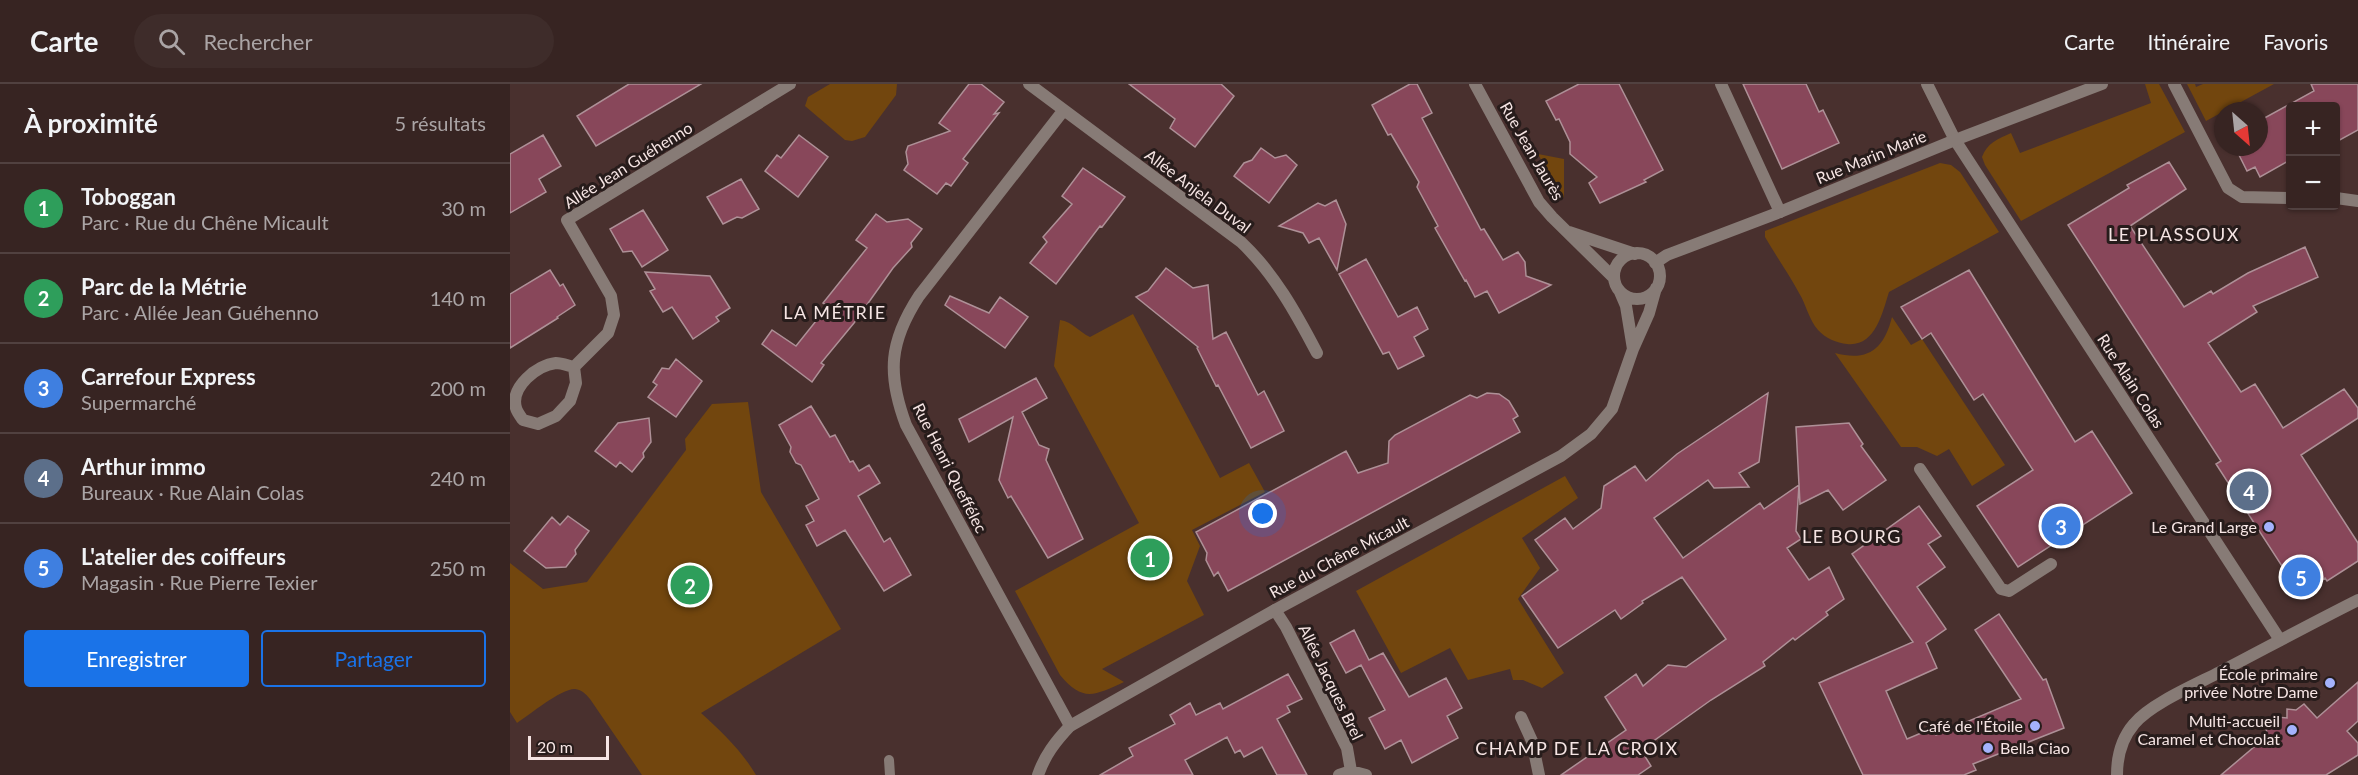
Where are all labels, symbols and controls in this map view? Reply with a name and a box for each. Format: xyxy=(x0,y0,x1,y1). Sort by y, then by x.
search box xyxy=(134,14,554,68)
text: Carte xyxy=(30,24,98,58)
icon: search xyxy=(155,25,188,58)
text: Rechercher xyxy=(203,28,312,55)
text: Carte xyxy=(2064,29,2115,54)
text: Itinéraire xyxy=(2148,29,2230,54)
text: Favoris xyxy=(2263,29,2328,54)
street label: Rue Jean Jaurès xyxy=(1497,98,1568,203)
north arrow xyxy=(2214,102,2268,156)
map controls xyxy=(2286,102,2340,210)
button: + xyxy=(2286,102,2340,156)
text: À proximité xyxy=(24,107,158,139)
text: 5 résultats xyxy=(395,111,486,135)
street label: Allée Jean Guéhenno xyxy=(560,117,696,212)
street label: Rue Marin Marie xyxy=(1813,126,1929,187)
street label: Allée Anjela Duval xyxy=(1142,145,1255,237)
button: − xyxy=(2286,156,2340,210)
text: Toboggan xyxy=(81,183,176,210)
text: 1 xyxy=(38,196,49,220)
text: 30 m xyxy=(441,196,486,220)
text: Parc · Rue du Chêne Micault xyxy=(81,210,329,234)
district label: LE PLASSOUX xyxy=(2108,223,2240,245)
text: Parc de la Métrie xyxy=(81,273,247,300)
text: 2 xyxy=(38,286,49,310)
text: 140 m xyxy=(430,286,486,310)
text: Parc · Allée Jean Guéhenno xyxy=(81,300,319,324)
district label: LA MÉTRIE xyxy=(783,301,887,323)
street label: Rue Alain Colas xyxy=(2094,330,2169,431)
text: Carrefour Express xyxy=(81,363,256,390)
text: 3 xyxy=(38,376,49,400)
text: 200 m xyxy=(430,376,486,400)
text: Supermarché xyxy=(81,390,196,414)
street label: Rue Henri Queffélec xyxy=(910,400,992,536)
text: Arthur immo xyxy=(81,453,206,480)
text: 4 xyxy=(38,466,49,490)
text: 240 m xyxy=(430,466,486,490)
pin: 4 xyxy=(2230,468,2268,514)
text: Bureaux · Rue Alain Colas xyxy=(81,480,304,504)
your location xyxy=(1248,499,1277,528)
pin: 3 xyxy=(2042,504,2080,548)
street label: Rue du Chêne Micault xyxy=(1266,512,1412,601)
place label: Le Grand Large xyxy=(2151,517,2257,536)
marker: Le Grand Large xyxy=(2262,520,2276,534)
district label: LE BOURG xyxy=(1802,525,1902,547)
pin: 1 xyxy=(1130,536,1170,580)
text: L'atelier des coiffeurs xyxy=(81,543,286,570)
pin: 5 xyxy=(2282,554,2320,600)
text: 5 xyxy=(38,556,49,580)
text: 250 m xyxy=(430,556,486,580)
pin: 2 xyxy=(670,562,710,608)
text: Magasin · Rue Pierre Texier xyxy=(81,570,318,594)
street label: Allée Jacques Brel xyxy=(1295,621,1368,743)
button: Enregistrer xyxy=(24,630,249,687)
button: Partager xyxy=(261,630,486,687)
place label: École primaire privée Notre Dame xyxy=(2184,664,2318,701)
marker: École primaire privée Notre Dame xyxy=(2323,676,2337,690)
place label: Multi-accueil Caramel et Chocolat xyxy=(2137,711,2280,748)
place label: Café de l'Étoile xyxy=(1918,716,2023,735)
marker: Café de l'Étoile xyxy=(2028,719,2042,733)
marker: Multi-accueil Caramel et Chocolat xyxy=(2285,723,2299,737)
scale bar xyxy=(528,733,609,760)
text: 20 m xyxy=(537,737,573,756)
district label: CHAMP DE LA CROIX xyxy=(1475,737,1679,759)
place label: Bella Ciao xyxy=(2000,738,2070,757)
marker: Bella Ciao xyxy=(1981,741,1995,755)

